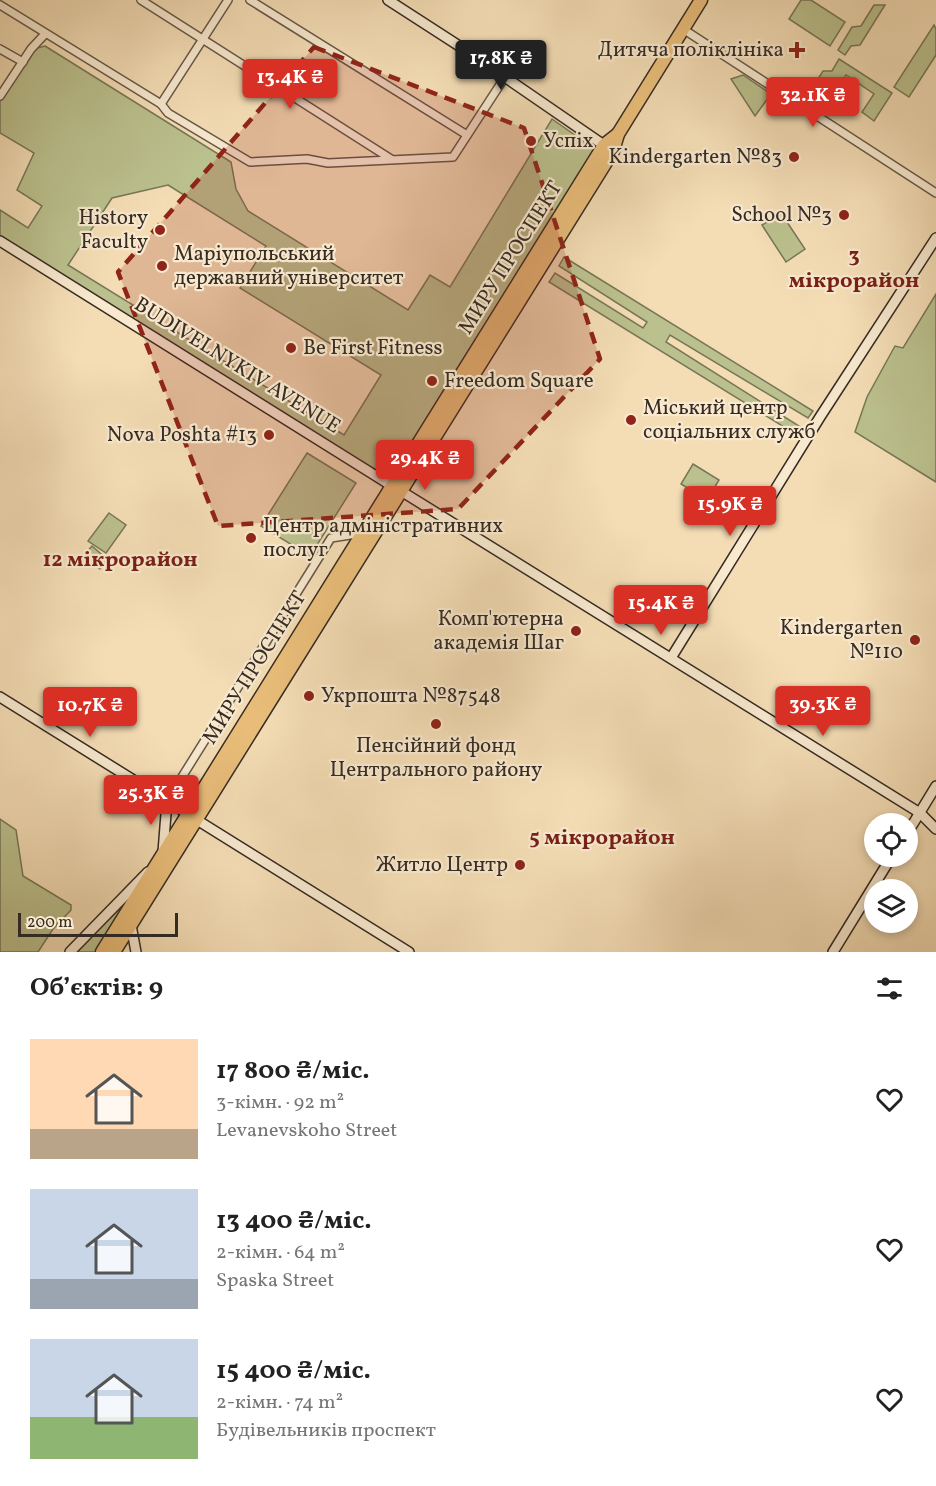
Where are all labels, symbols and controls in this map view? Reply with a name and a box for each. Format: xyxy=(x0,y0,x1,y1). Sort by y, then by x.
place label: Дитяча поліклініка xyxy=(598,36,784,65)
pin: 17.8K ₴ xyxy=(446,40,556,91)
marker: Дитяча поліклініка xyxy=(788,41,806,59)
text: 17.8K ₴ xyxy=(469,45,533,73)
pin: 13.4K ₴ xyxy=(235,59,345,110)
text: 13.4K ₴ xyxy=(256,64,324,92)
pin: 32.1K ₴ xyxy=(758,77,868,128)
text: 32.1K ₴ xyxy=(780,82,846,110)
place label: Успіх xyxy=(543,127,594,156)
marker: Успіх xyxy=(524,134,538,148)
place label: Kindergarten №83 xyxy=(609,143,782,172)
marker: Kindergarten №83 xyxy=(787,150,801,164)
street label: МИРУ ПРОСПЕКТ xyxy=(452,176,570,340)
place label: School №3 xyxy=(731,201,832,230)
place label: History Faculty xyxy=(78,204,149,257)
marker: School №3 xyxy=(837,208,851,222)
marker: History Faculty xyxy=(153,223,167,237)
place label: Маріупольський державний університет xyxy=(174,240,404,293)
district label: 3 мікрорайон xyxy=(789,241,919,297)
marker: Маріупольський державний університет xyxy=(155,259,169,273)
street label: BUDIVELNYKIV AVENUE xyxy=(128,291,346,441)
place label: Be First Fitness xyxy=(303,334,442,363)
marker: Be First Fitness xyxy=(284,341,298,355)
place label: Freedom Square xyxy=(444,367,594,396)
marker: Freedom Square xyxy=(425,374,439,388)
place label: Міський центр соціальних служб xyxy=(643,394,816,447)
marker: Міський центр соціальних служб xyxy=(624,413,638,427)
place label: Nova Poshta #13 xyxy=(107,421,257,450)
marker: Nova Poshta #13 xyxy=(262,428,276,442)
pin: 29.4K ₴ xyxy=(370,440,480,491)
text: 29.4K ₴ xyxy=(390,445,460,473)
pin: 15.9K ₴ xyxy=(675,486,785,537)
text: 15.9K ₴ xyxy=(697,491,763,519)
place label: Центр адміністративних послуг xyxy=(263,512,503,565)
marker: Центр адміністративних послуг xyxy=(244,531,258,545)
district label: 12 мікрорайон xyxy=(42,545,198,576)
pin: 15.4K ₴ xyxy=(606,585,716,636)
street label: МИРУ ПРОСПЕКТ xyxy=(196,586,314,750)
text: 15.4K ₴ xyxy=(628,590,694,618)
place label: Комп'ютерна академія Шаг xyxy=(433,605,564,658)
place label: Kindergarten №110 xyxy=(780,614,903,667)
marker: Комп'ютерна академія Шаг xyxy=(569,624,583,638)
marker: Kindergarten №110 xyxy=(908,633,922,647)
place label: Укрпошта №87548 xyxy=(321,682,501,711)
pin: 39.3K ₴ xyxy=(768,686,878,737)
pin: 10.7K ₴ xyxy=(35,687,145,738)
marker: Укрпошта №87548 xyxy=(302,689,316,703)
text: 39.3K ₴ xyxy=(789,691,857,719)
text: 10.7K ₴ xyxy=(57,692,123,720)
marker: Пенсійний фонд Центрального району xyxy=(429,717,443,731)
place label: Пенсійний фонд Центрального району xyxy=(330,732,543,785)
pin: 25.3K ₴ xyxy=(96,775,206,826)
text: 25.3K ₴ xyxy=(118,780,184,808)
map controls xyxy=(864,813,918,933)
button: locate xyxy=(864,813,918,867)
district label: 5 мікрорайон xyxy=(529,823,675,854)
place label: Житло Центр xyxy=(376,851,508,880)
marker: Житло Центр xyxy=(513,858,527,872)
button: layers xyxy=(864,879,918,933)
scale bar xyxy=(18,910,178,938)
text: 200 m xyxy=(27,912,72,934)
text: Об’єктів: 9 xyxy=(30,970,163,1006)
icon: filters xyxy=(873,972,906,1005)
text: 17 800 ₴/міс. xyxy=(216,1053,370,1089)
icon: home xyxy=(78,1063,150,1135)
icon: heart xyxy=(873,1083,906,1116)
text: 3-кімн. · 92 m² xyxy=(216,1089,344,1117)
text: Levanevskoho Street xyxy=(216,1117,397,1145)
text: 13 400 ₴/міс. xyxy=(216,1203,372,1239)
icon: home xyxy=(78,1213,150,1285)
icon: heart xyxy=(873,1233,906,1266)
text: 2-кімн. · 64 m² xyxy=(216,1239,345,1267)
text: Spaska Street xyxy=(216,1267,334,1295)
text: 15 400 ₴/міс. xyxy=(216,1353,371,1389)
icon: home xyxy=(78,1363,150,1435)
icon: heart xyxy=(873,1383,906,1416)
text: 2-кімн. · 74 m² xyxy=(216,1389,343,1417)
text: Будівельників проспект xyxy=(216,1417,436,1445)

